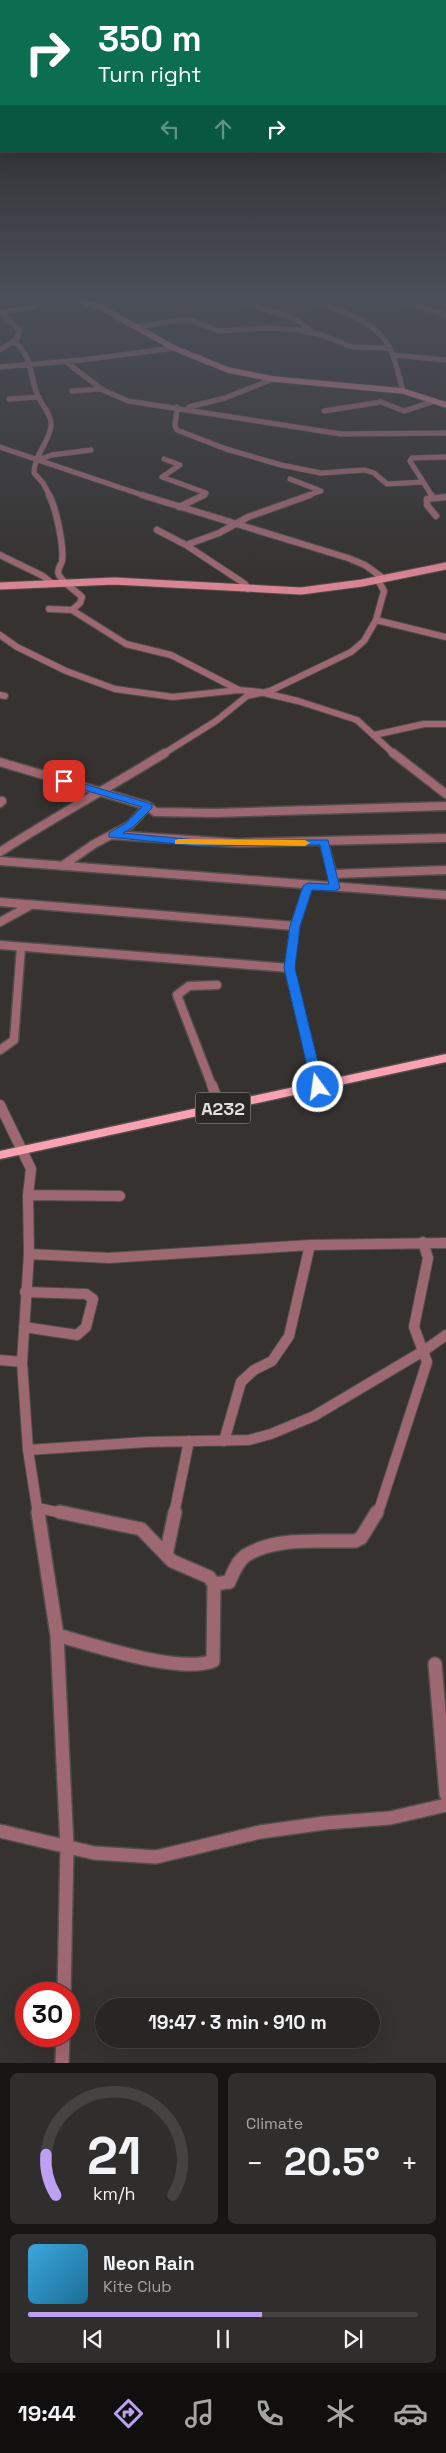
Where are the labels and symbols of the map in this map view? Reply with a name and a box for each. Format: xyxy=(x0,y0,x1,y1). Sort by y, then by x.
pin xyxy=(43,760,85,802)
position arrow xyxy=(291,1060,343,1112)
road number: A232 xyxy=(196,1092,250,1124)
speed limit sign: 30 xyxy=(15,1982,80,2047)

